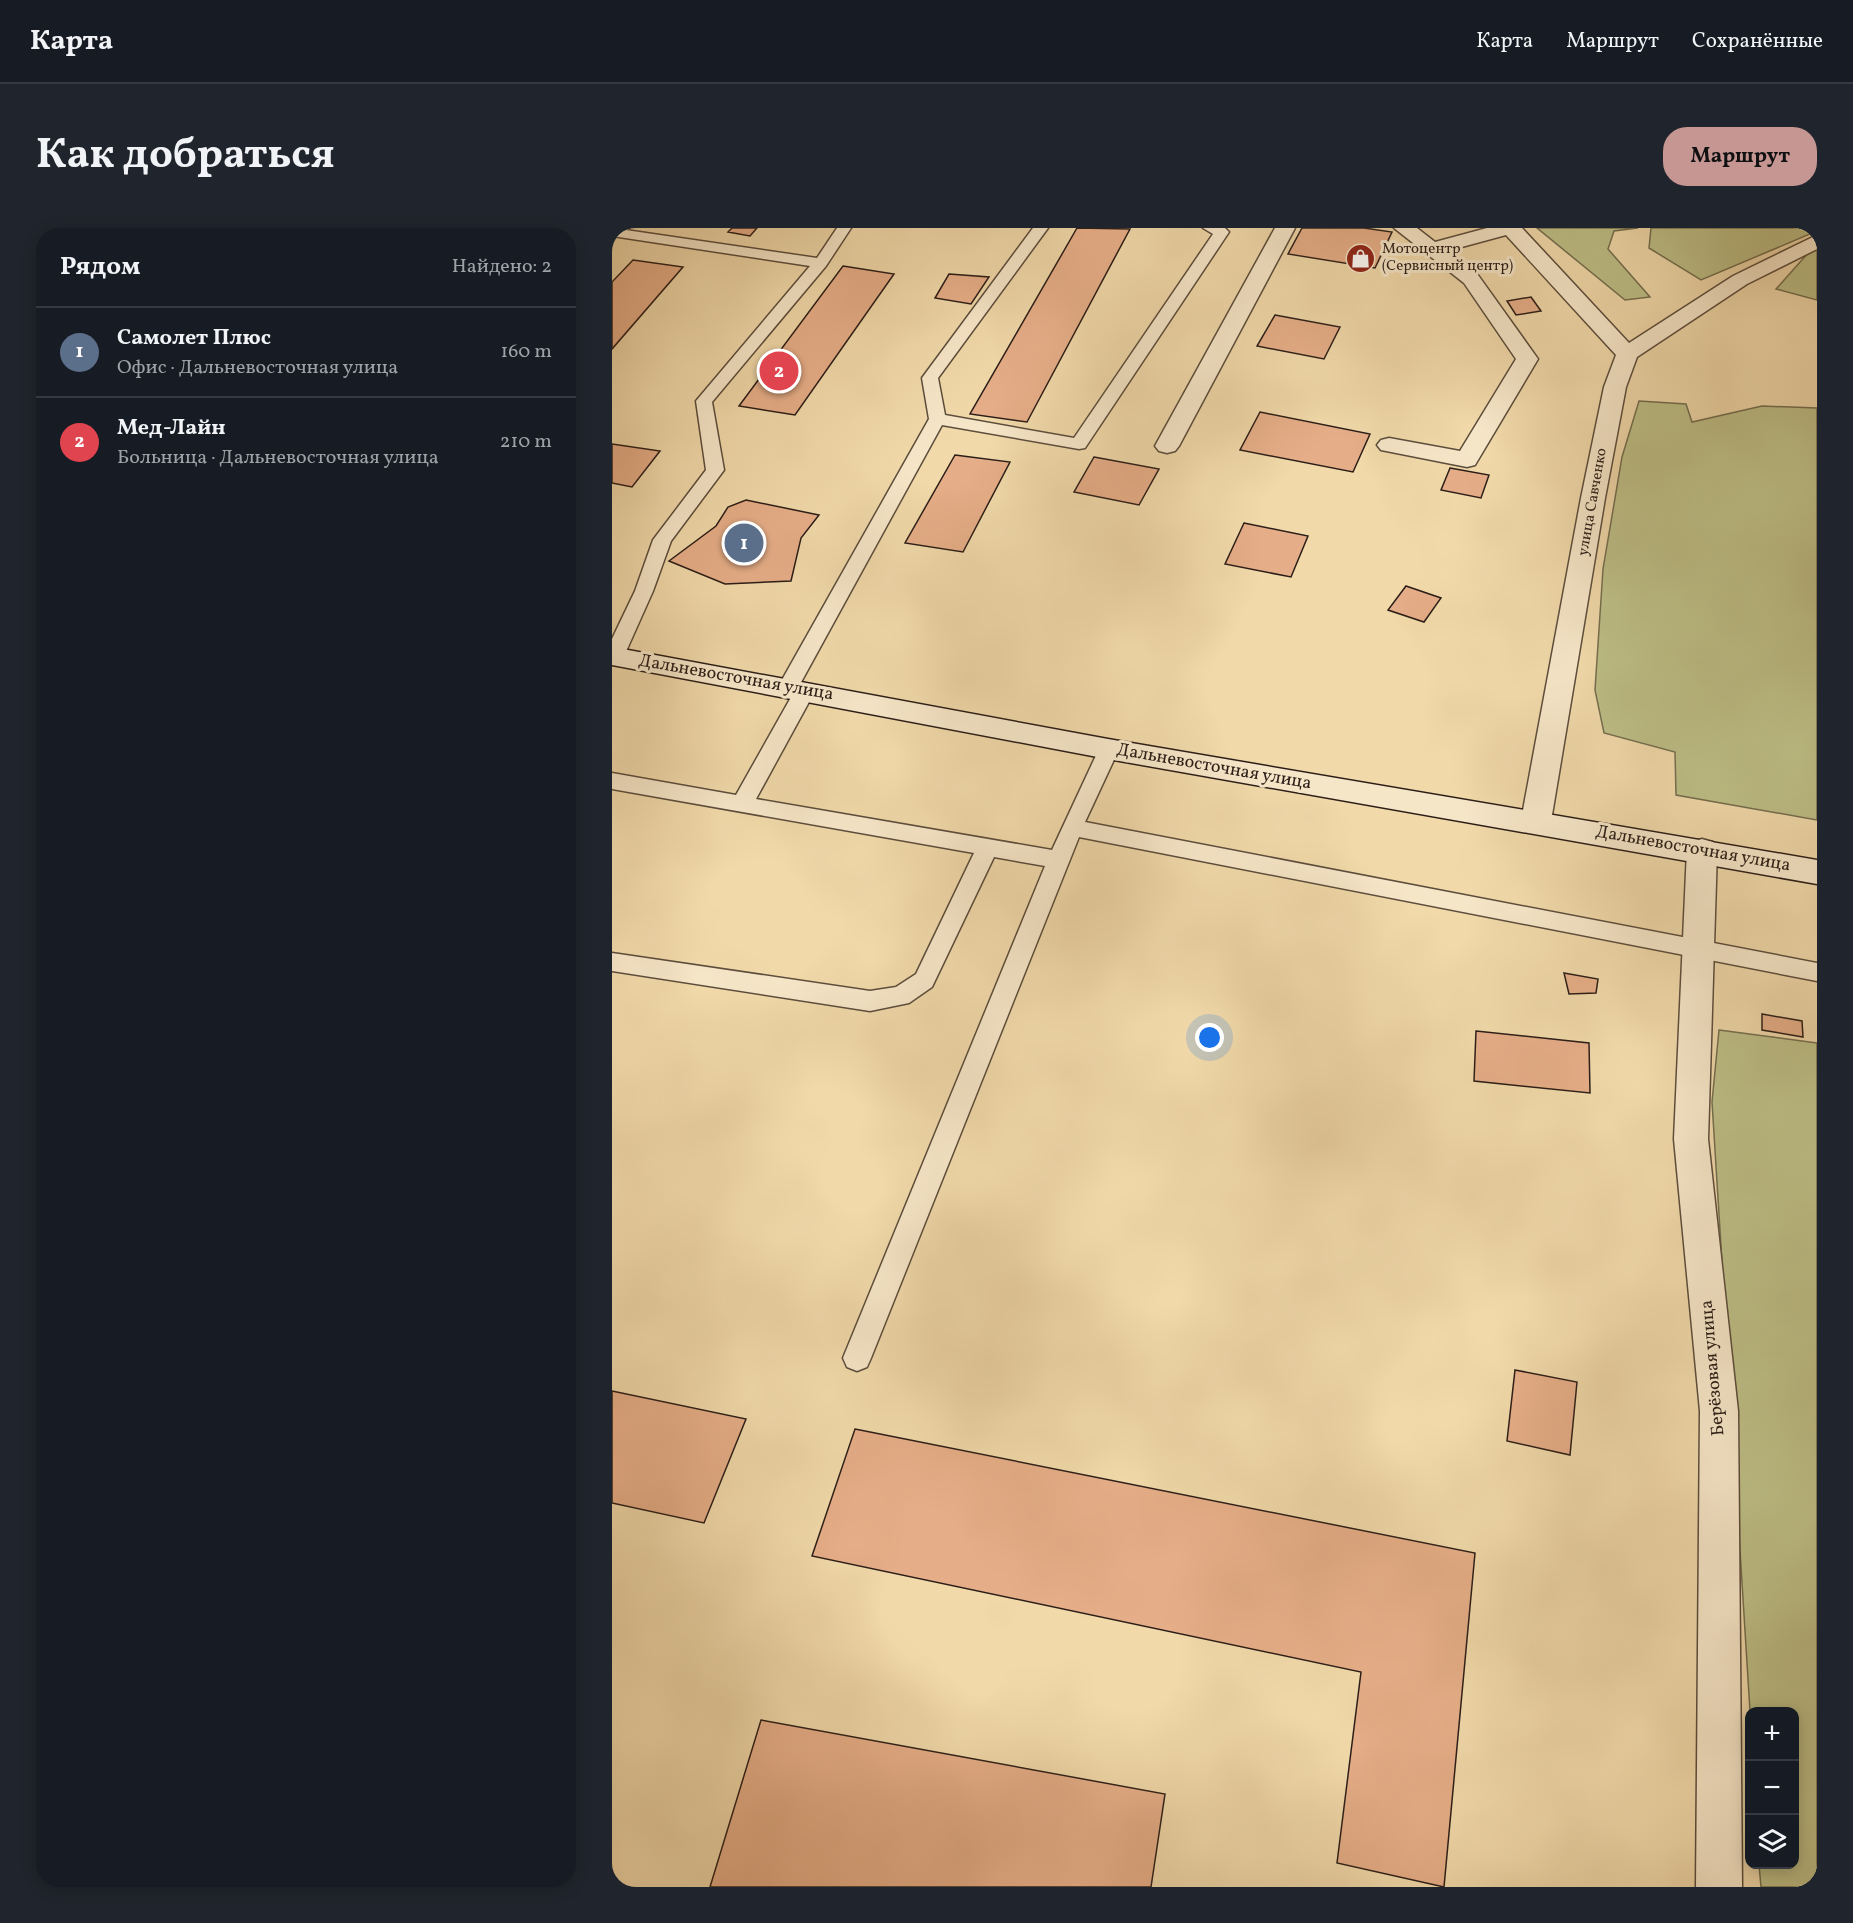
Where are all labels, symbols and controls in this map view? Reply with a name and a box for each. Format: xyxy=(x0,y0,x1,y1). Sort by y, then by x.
text: Карта xyxy=(30,22,113,61)
text: Карта xyxy=(1476,27,1533,56)
text: Маршрут xyxy=(1566,27,1659,56)
text: Сохранённые xyxy=(1692,27,1823,56)
text: Как добраться xyxy=(36,127,335,186)
button: Маршрут xyxy=(1663,127,1817,186)
place label: Мотоцентр (Сервисный центр) xyxy=(1382,239,1513,277)
shop icon: Мотоцентр (Сервисный центр) xyxy=(1345,242,1377,274)
text: Рядом xyxy=(60,249,140,285)
text: Найдено: 2 xyxy=(452,253,552,281)
text: Самолет Плюс xyxy=(117,323,271,354)
text: 1 xyxy=(75,338,84,366)
text: 160 m xyxy=(500,338,552,366)
pin: 2 xyxy=(760,348,798,394)
text: Офис · Дальневосточная улица xyxy=(117,354,398,382)
text: Мед-Лайн xyxy=(117,413,226,444)
text: 2 xyxy=(74,428,85,456)
text: 210 m xyxy=(500,428,552,456)
text: Больница · Дальневосточная улица xyxy=(117,444,439,472)
street label: улица Савченко xyxy=(1573,446,1613,558)
pin: 1 xyxy=(724,520,764,566)
street label: Дальневосточная улица xyxy=(637,649,836,707)
street label: Дальневосточная улица xyxy=(1115,738,1314,796)
street label: Дальневосточная улица xyxy=(1594,820,1793,878)
your location xyxy=(1195,1023,1224,1052)
street label: Берёзовая улица xyxy=(1695,1299,1731,1437)
map controls xyxy=(1745,1707,1799,1869)
button: + xyxy=(1745,1707,1799,1761)
button: − xyxy=(1745,1761,1799,1815)
button: layers xyxy=(1745,1815,1799,1869)

